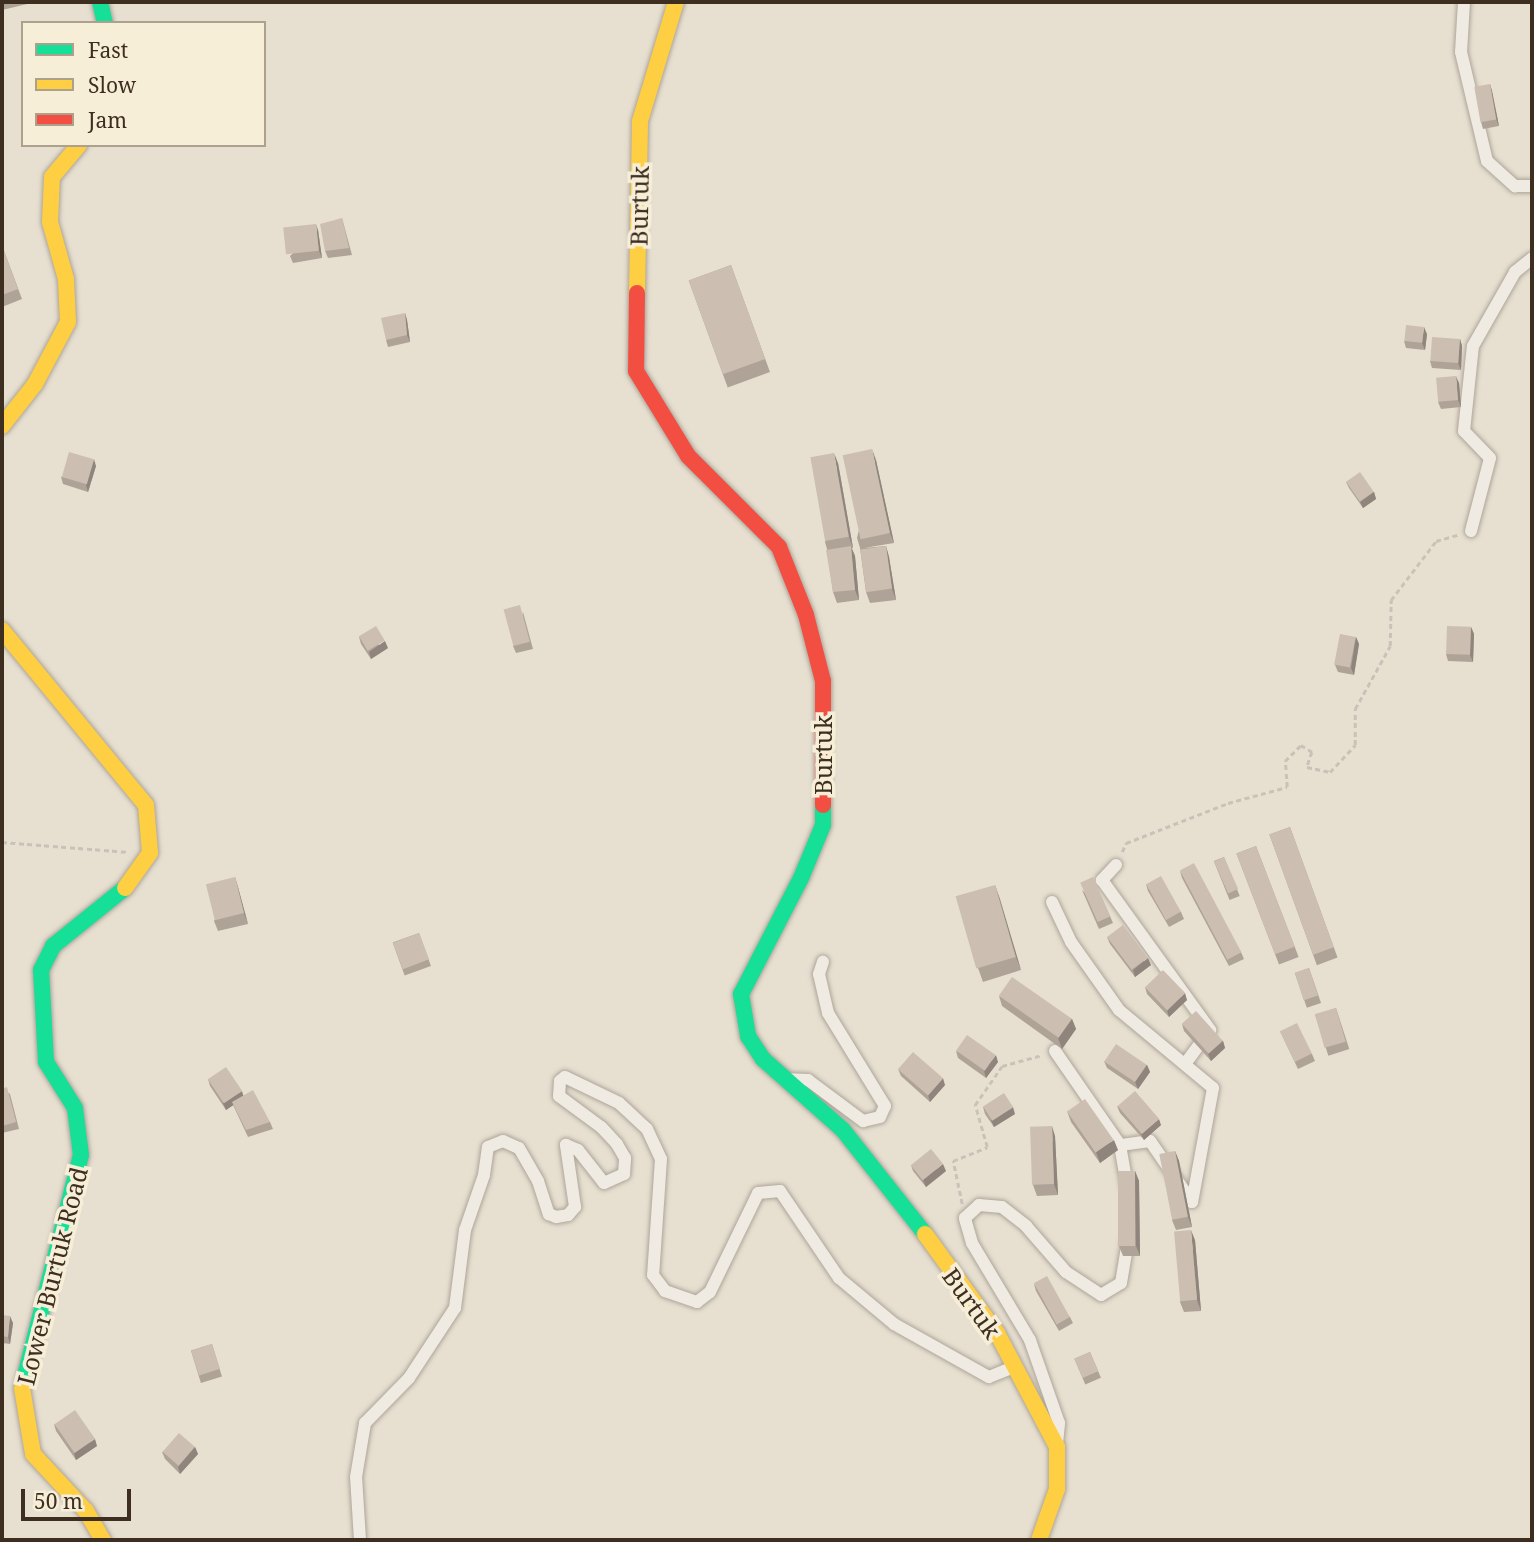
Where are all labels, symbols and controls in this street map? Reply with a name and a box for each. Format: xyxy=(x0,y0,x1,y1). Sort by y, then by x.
legend xyxy=(21,21,266,147)
text: Fast xyxy=(88,36,128,64)
text: Slow xyxy=(88,71,136,99)
text: Jam xyxy=(88,106,127,134)
street label: Burtuk xyxy=(624,166,654,246)
street label: Burtuk xyxy=(809,715,837,795)
street label: Lower Burtuk Road xyxy=(11,1164,93,1388)
street label: Burtuk xyxy=(937,1262,1007,1344)
scale bar xyxy=(24,1476,135,1520)
text: 50 m xyxy=(34,1487,83,1515)

